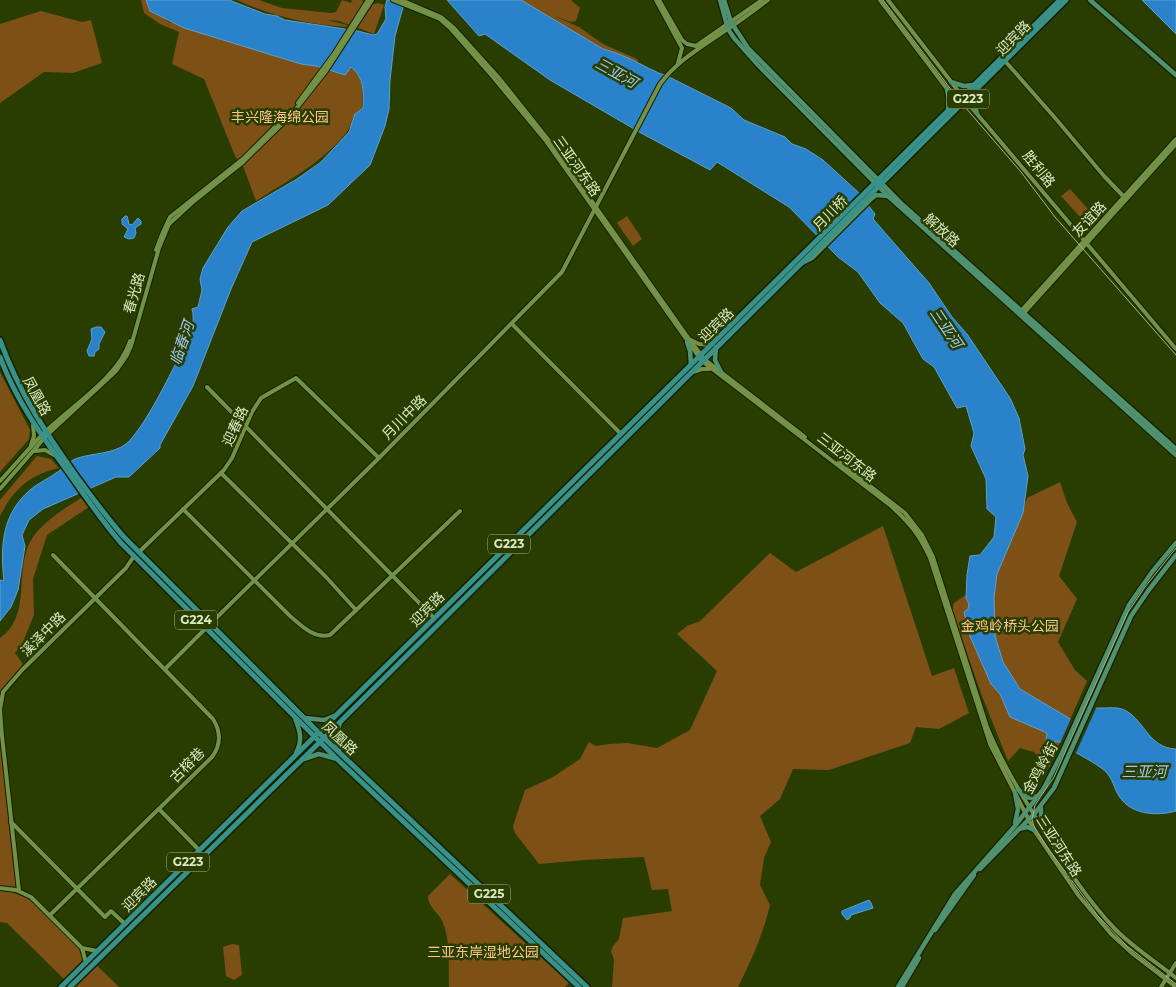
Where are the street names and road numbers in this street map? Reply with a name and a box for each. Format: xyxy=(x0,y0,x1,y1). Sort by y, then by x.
street label: 迎宾路 xyxy=(992,17,1034,59)
road number: G223 xyxy=(947,90,989,108)
street label: 三亚河东路 xyxy=(550,132,604,200)
street label: 胜利路 xyxy=(1019,147,1059,191)
street label: 月川桥 xyxy=(809,192,851,234)
street label: 友谊路 xyxy=(1068,198,1110,240)
street label: 解放路 xyxy=(920,209,964,251)
street label: 春光路 xyxy=(120,270,148,316)
street label: 迎宾路 xyxy=(695,304,737,346)
street label: 凤凰路 xyxy=(19,373,55,419)
street label: 月川中路 xyxy=(378,391,430,443)
street label: 迎春路 xyxy=(218,403,252,449)
street label: 三亚河东路 xyxy=(814,428,880,486)
road number: G223 xyxy=(488,534,530,554)
street label: 迎宾路 xyxy=(406,588,448,630)
street label: 溪泽中路 xyxy=(17,608,69,660)
road number: G224 xyxy=(175,610,217,630)
street label: 凤凰路 xyxy=(319,717,361,759)
street label: 金鸡岭街 xyxy=(1019,739,1061,797)
street label: 古榕巷 xyxy=(166,744,208,786)
street label: 三亚河东路 xyxy=(1032,812,1086,880)
road number: G223 xyxy=(167,852,209,872)
street label: 迎宾路 xyxy=(118,873,160,915)
road number: G225 xyxy=(468,884,510,904)

